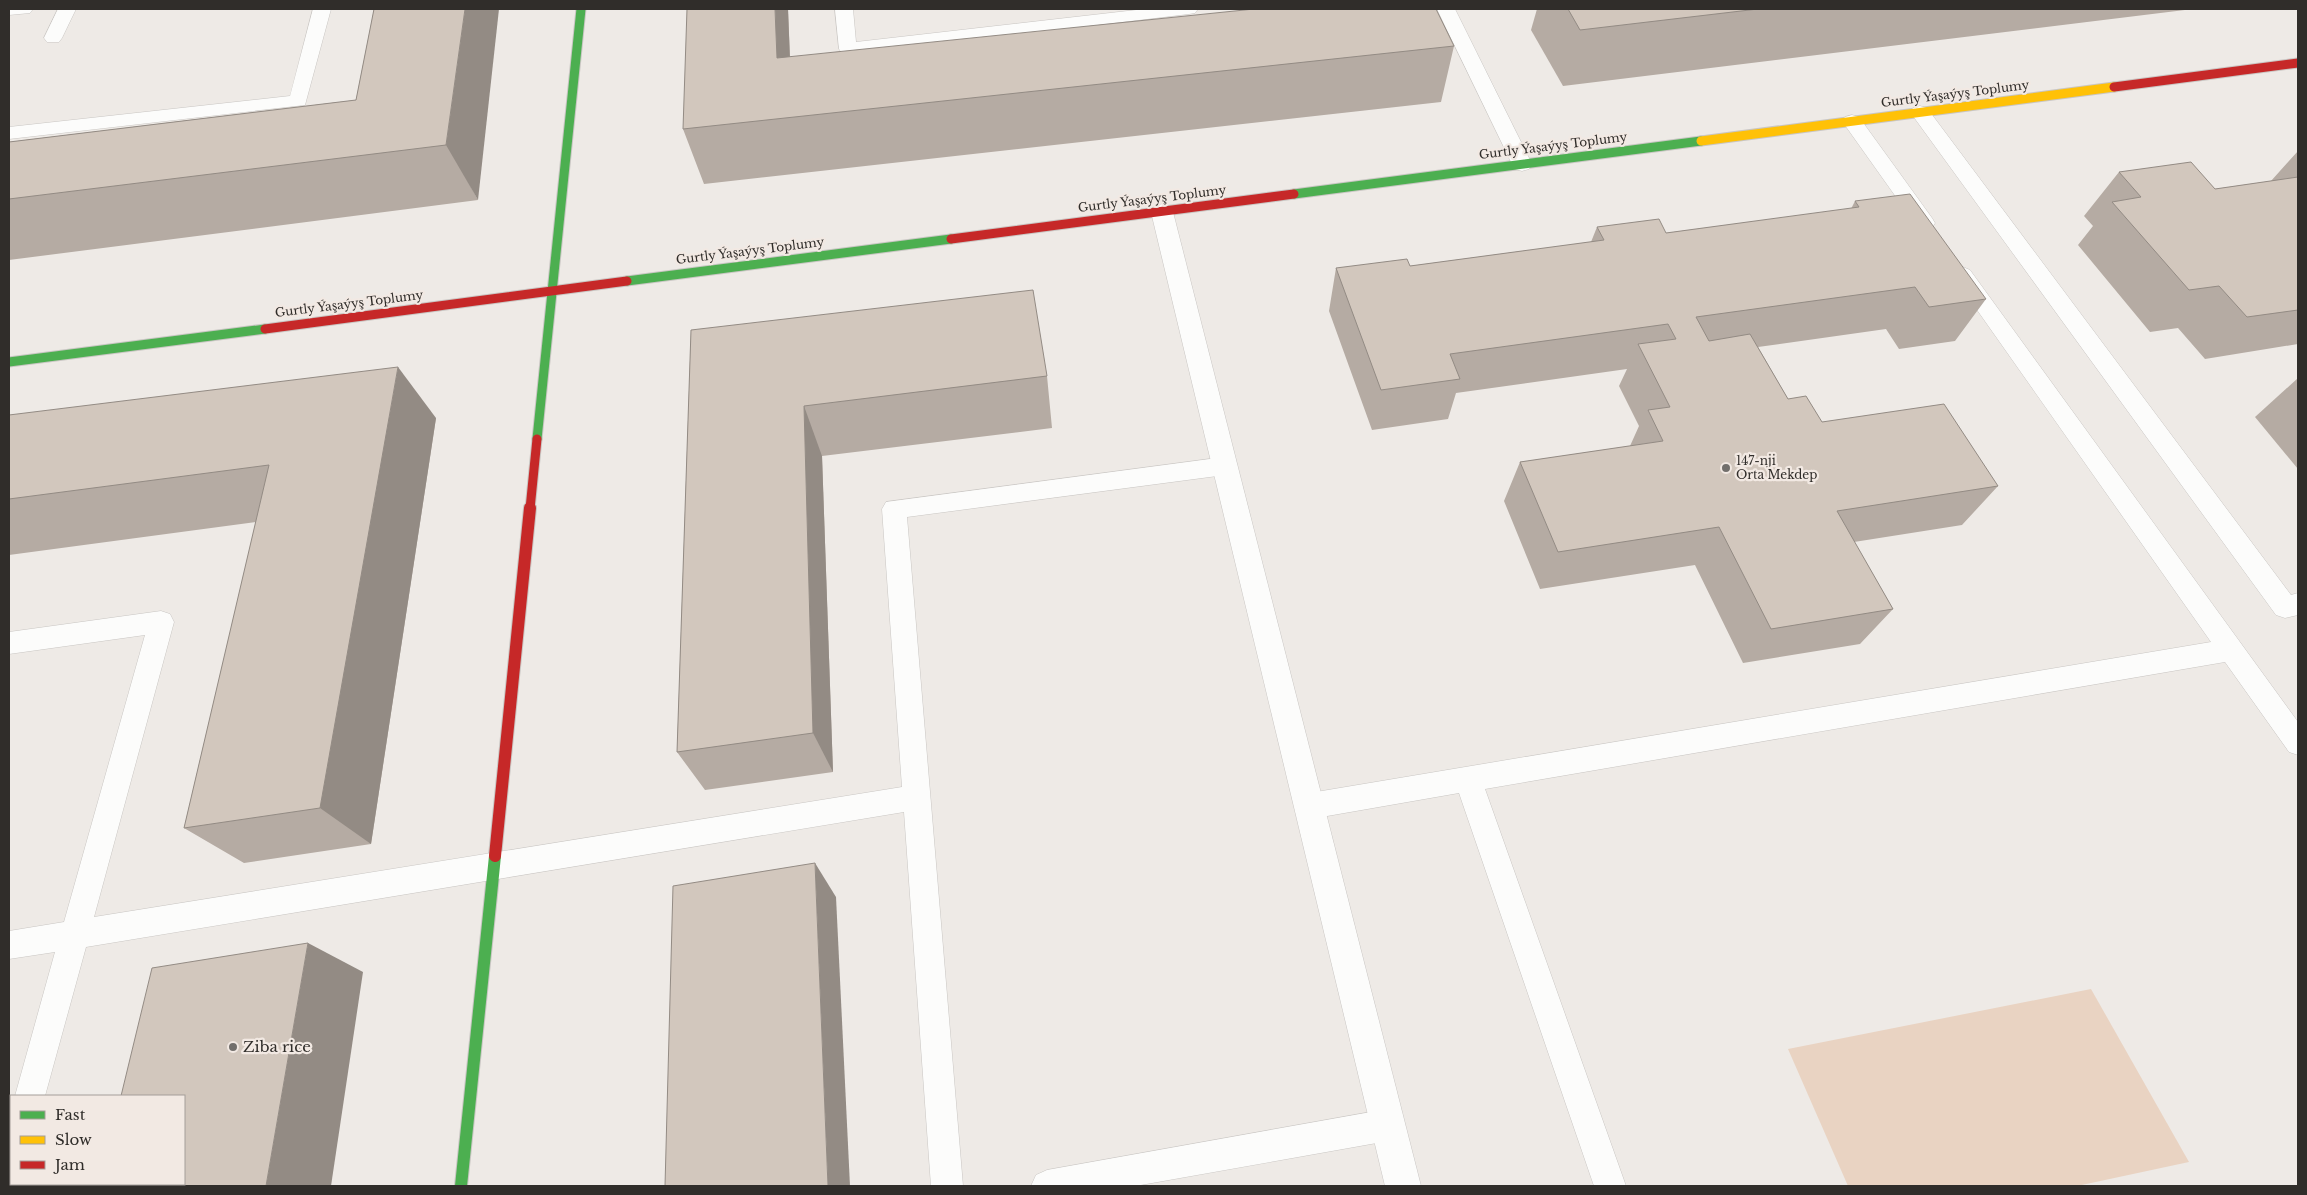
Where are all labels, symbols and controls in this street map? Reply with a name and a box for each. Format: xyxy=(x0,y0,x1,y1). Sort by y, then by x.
street label: Gurtly Ýaşaýyş Toplumy xyxy=(1880,76,2030,110)
street label: Gurtly Ýaşaýyş Toplumy xyxy=(1478,128,1628,162)
street label: Gurtly Ýaşaýyş Toplumy xyxy=(1077,181,1227,215)
street label: Gurtly Ýaşaýyş Toplumy xyxy=(675,233,825,267)
street label: Gurtly Ýaşaýyş Toplumy xyxy=(274,286,424,320)
place label: 147-nji Orta Mekdep xyxy=(1736,453,1817,482)
marker: 147-nji Orta Mekdep xyxy=(1720,462,1732,474)
place label: Ziba rice xyxy=(243,1037,311,1056)
marker: Ziba rice xyxy=(227,1041,239,1053)
legend xyxy=(10,1095,185,1185)
text: Fast xyxy=(55,1105,86,1124)
text: Slow xyxy=(55,1130,92,1149)
text: Jam xyxy=(53,1155,85,1174)

